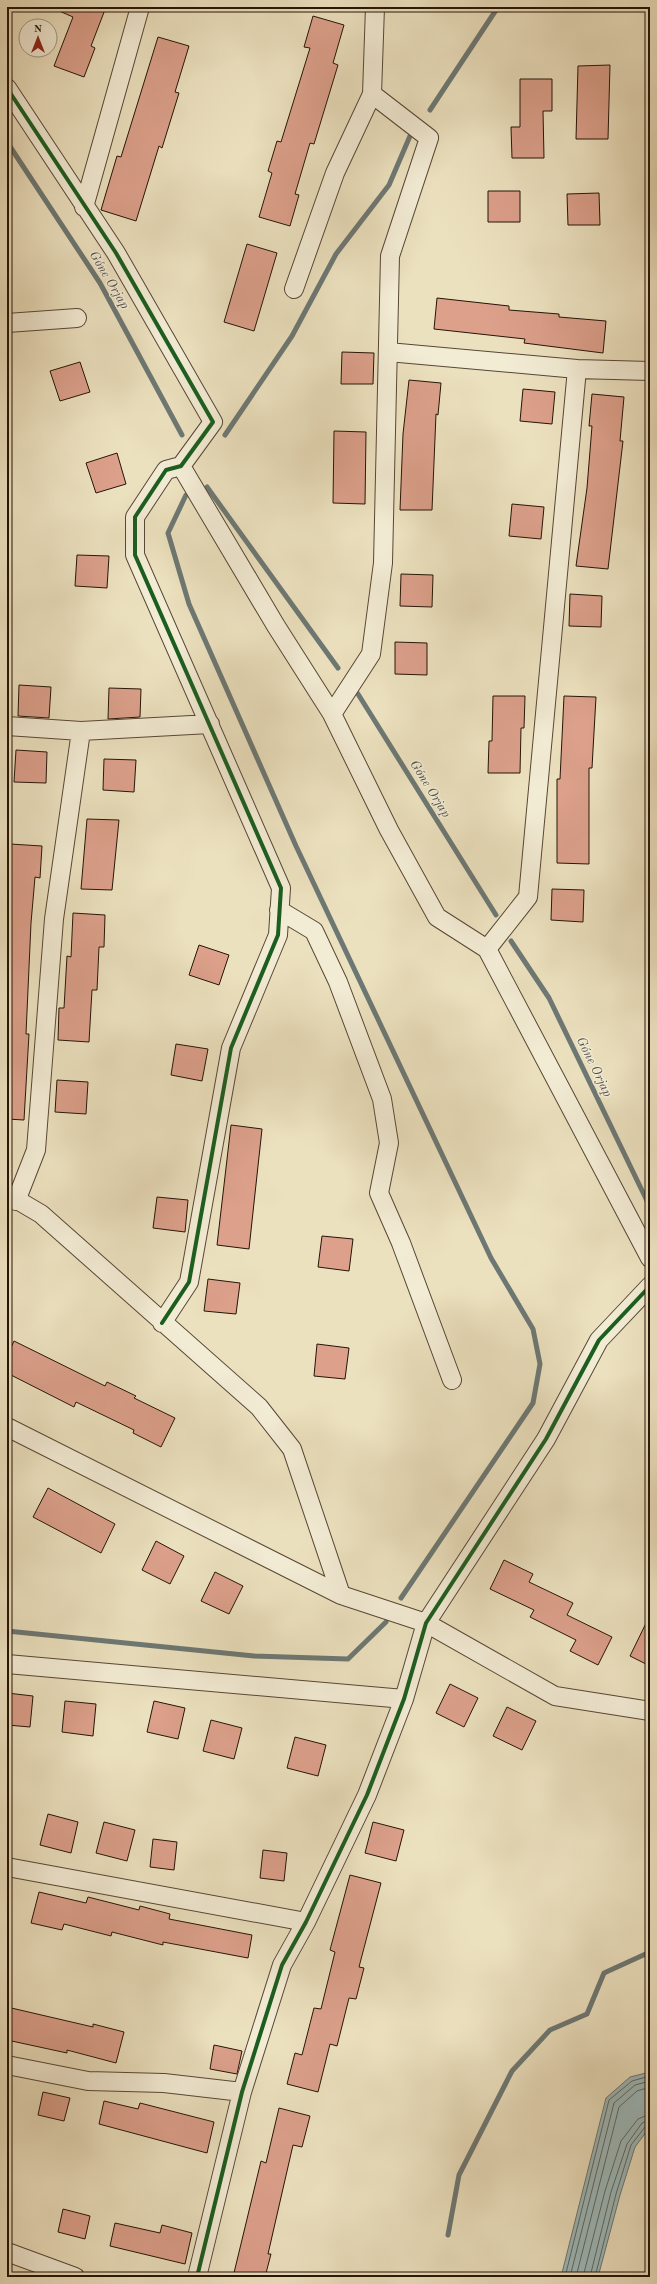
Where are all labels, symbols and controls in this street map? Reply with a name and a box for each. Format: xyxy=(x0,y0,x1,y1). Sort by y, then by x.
north arrow xyxy=(18,18,58,58)
text: N xyxy=(34,24,43,35)
water label: Góne Orjap xyxy=(87,249,131,311)
water label: Góne Orjap xyxy=(407,758,453,820)
water label: Góne Orjap xyxy=(574,1035,614,1099)

